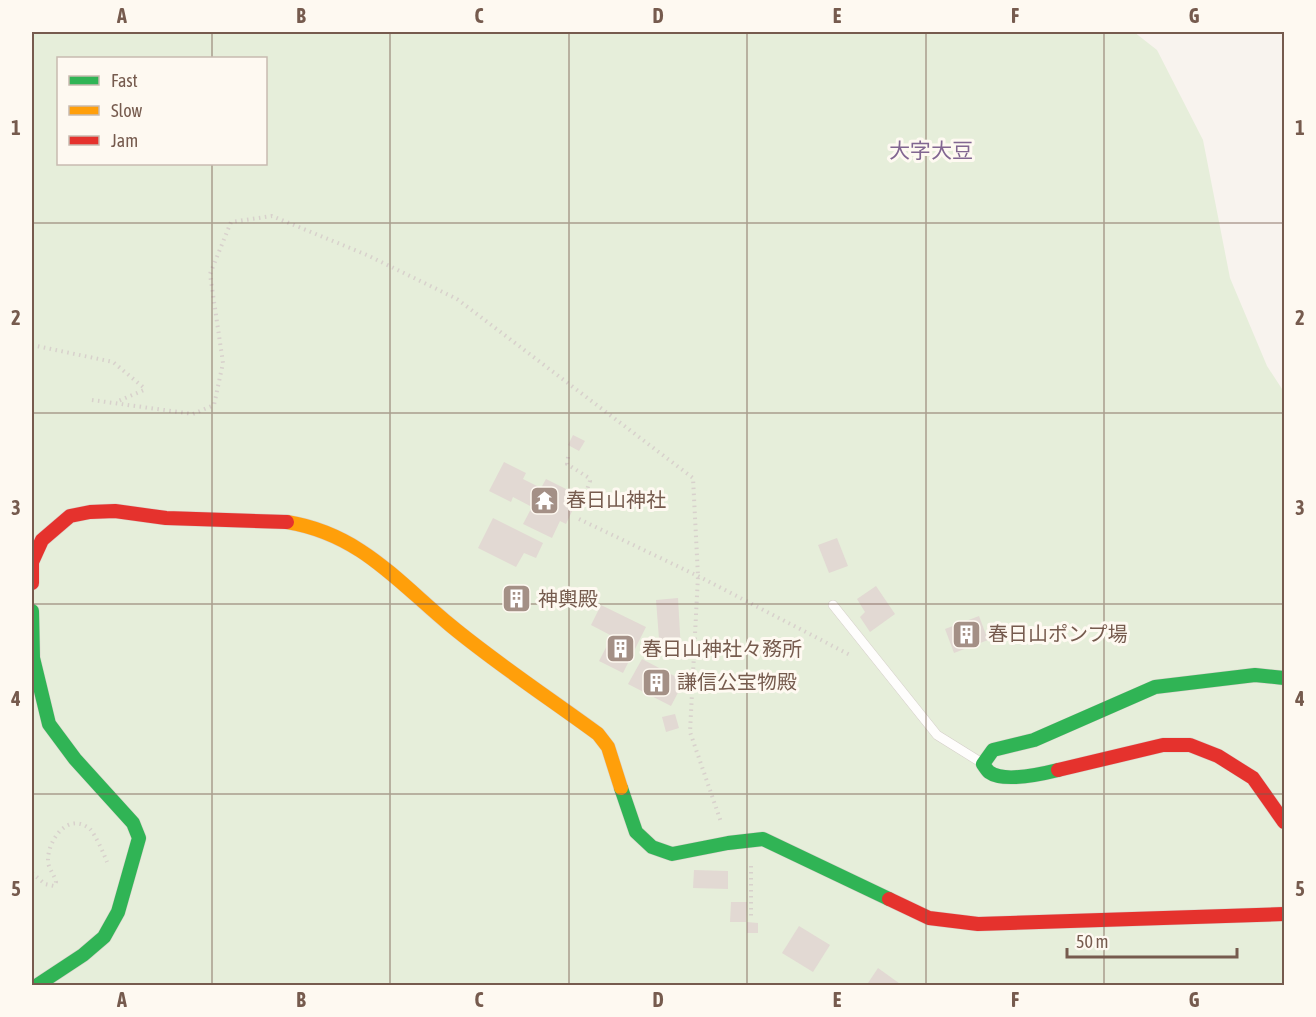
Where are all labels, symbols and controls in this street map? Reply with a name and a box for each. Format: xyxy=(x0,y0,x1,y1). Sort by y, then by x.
text: A xyxy=(116,4,127,27)
text: B xyxy=(296,4,306,27)
text: C xyxy=(475,4,484,27)
text: D xyxy=(652,4,664,27)
text: E xyxy=(833,4,842,27)
text: F xyxy=(1011,4,1019,27)
text: G xyxy=(1189,4,1200,27)
legend xyxy=(57,57,267,165)
text: Fast xyxy=(111,70,138,91)
text: Slow xyxy=(111,100,142,121)
text: 1 xyxy=(11,116,21,139)
text: 1 xyxy=(1295,116,1305,139)
text: Jam xyxy=(111,130,138,151)
district label: 大字大豆 xyxy=(889,138,973,162)
text: 2 xyxy=(11,306,21,329)
text: 2 xyxy=(1295,306,1305,329)
temple icon: 春日山神社 xyxy=(529,484,561,516)
place label: 春日山神社 xyxy=(566,488,666,511)
text: 3 xyxy=(11,496,21,519)
text: 3 xyxy=(1295,496,1305,519)
building icon: 神輿殿 xyxy=(501,583,533,615)
place label: 神輿殿 xyxy=(538,587,598,610)
building icon: 春日山ポンプ場 xyxy=(951,618,983,650)
place label: 春日山ポンプ場 xyxy=(988,622,1127,645)
building icon: 春日山神社々務所 xyxy=(605,633,637,665)
place label: 春日山神社々務所 xyxy=(642,637,802,660)
building icon: 謙信公宝物殿 xyxy=(640,666,672,698)
place label: 謙信公宝物殿 xyxy=(677,670,797,693)
text: 4 xyxy=(10,687,21,710)
text: 4 xyxy=(1294,687,1305,710)
text: 5 xyxy=(11,877,21,900)
text: 5 xyxy=(1295,877,1305,900)
scale bar xyxy=(1067,921,1236,959)
text: 50 m xyxy=(1076,931,1108,952)
text: A xyxy=(116,988,127,1011)
text: B xyxy=(296,988,306,1011)
text: C xyxy=(475,988,484,1011)
text: D xyxy=(652,988,664,1011)
text: E xyxy=(833,988,842,1011)
text: F xyxy=(1011,988,1019,1011)
text: G xyxy=(1189,988,1200,1011)

